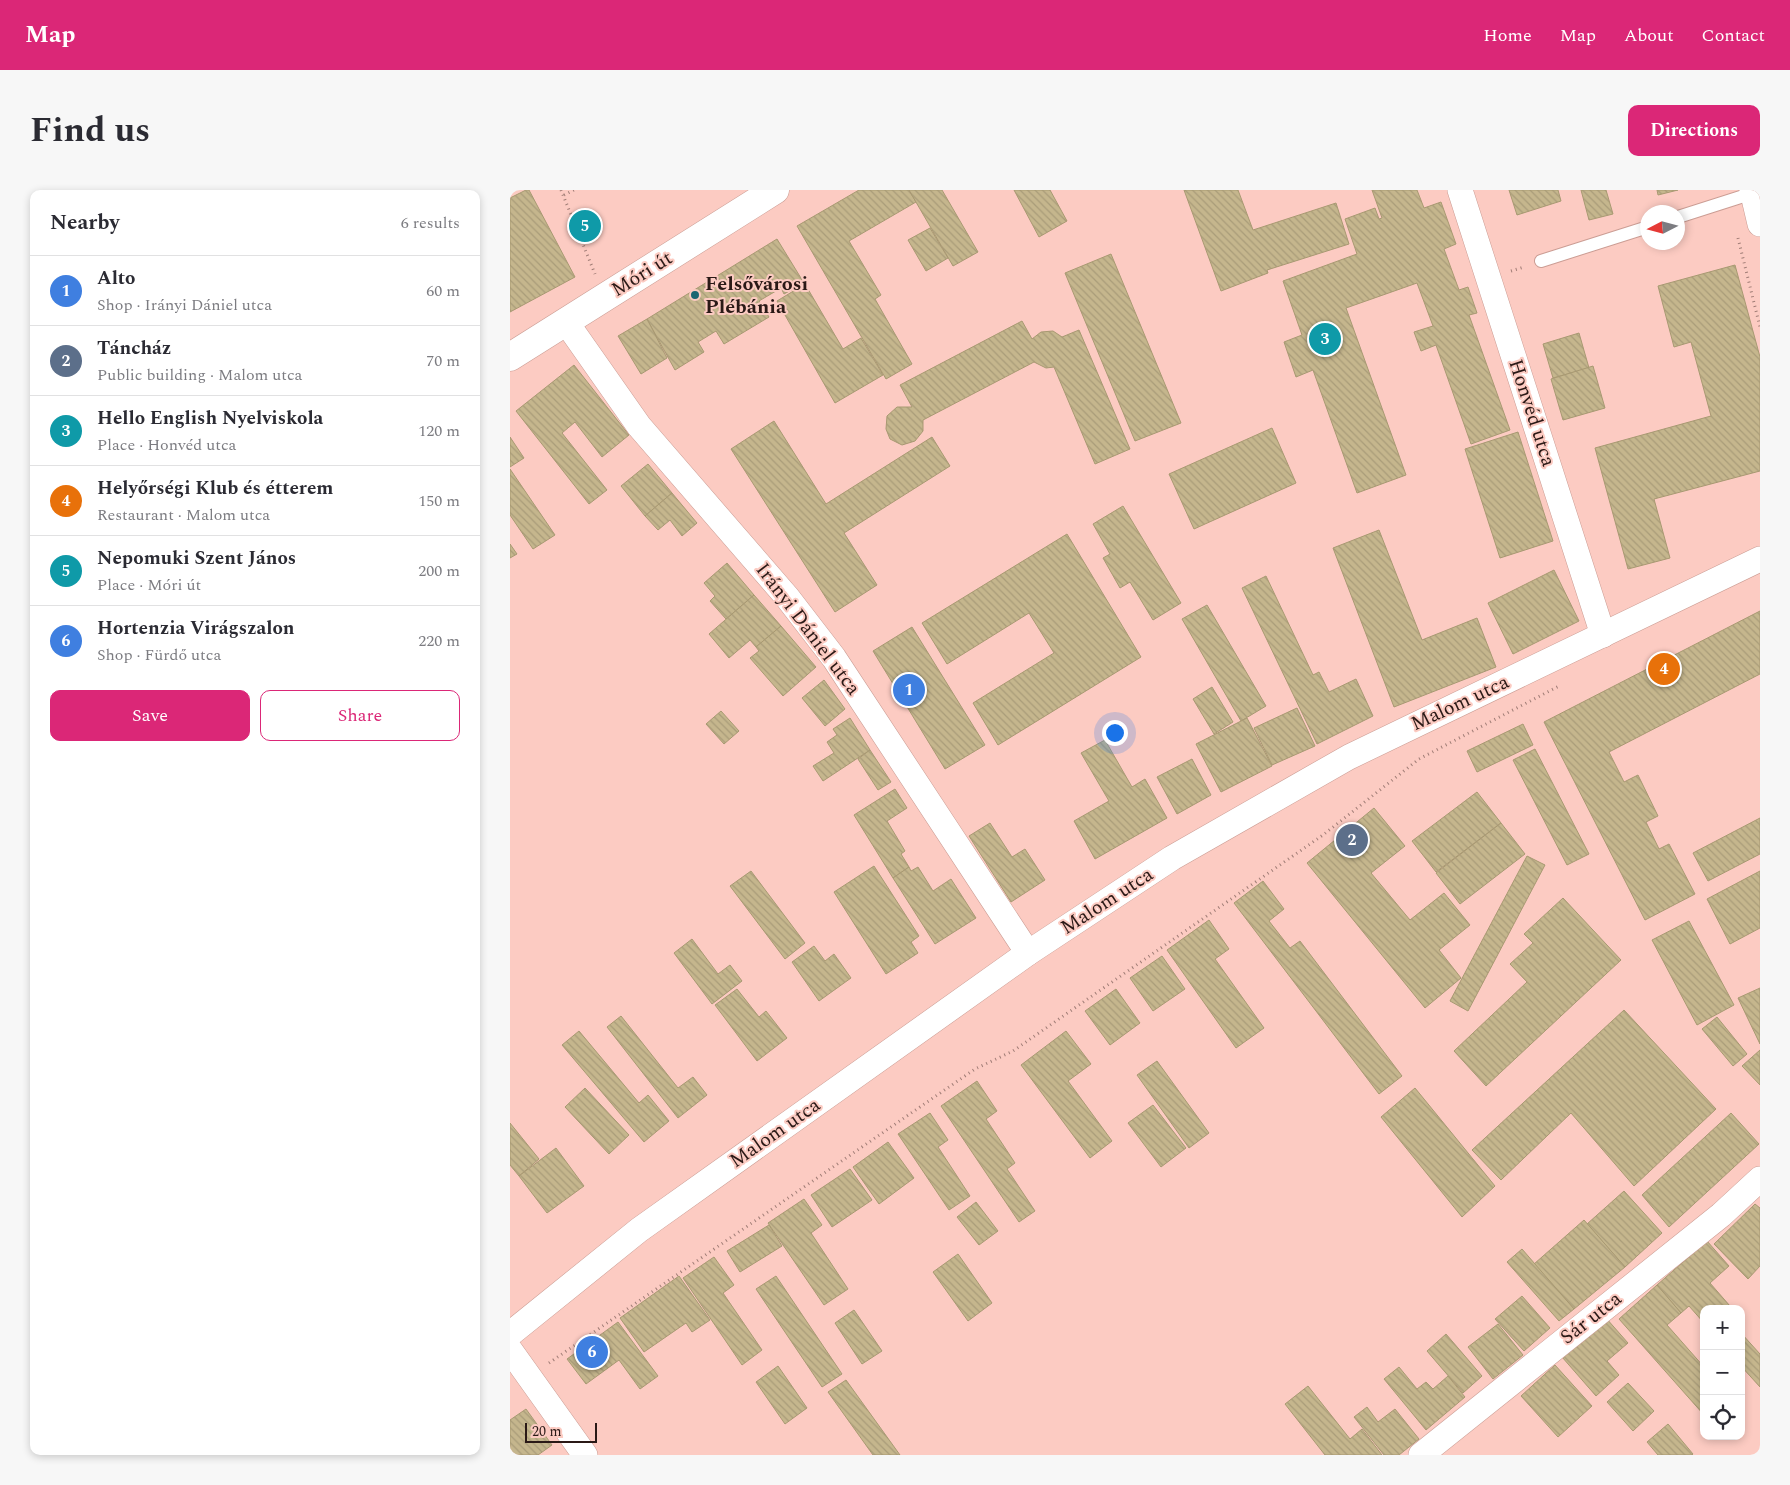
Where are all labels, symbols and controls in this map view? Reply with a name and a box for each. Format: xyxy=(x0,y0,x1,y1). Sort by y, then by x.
text: Map xyxy=(25,17,75,53)
text: Home xyxy=(1483,22,1532,49)
text: Map xyxy=(1560,22,1596,49)
text: About xyxy=(1624,22,1674,49)
text: Contact xyxy=(1702,22,1765,49)
text: Find us xyxy=(30,104,150,157)
button: Directions xyxy=(1628,105,1760,156)
north arrow xyxy=(1640,205,1685,250)
text: Nearby xyxy=(50,207,120,239)
pin: 5 xyxy=(569,207,601,245)
text: 6 results xyxy=(401,211,460,235)
street label: Móri út xyxy=(605,243,679,305)
text: Alto xyxy=(97,264,135,293)
place label: Felsővárosi Plébánia xyxy=(705,269,808,322)
text: 1 xyxy=(62,279,70,303)
text: 60 m xyxy=(426,279,460,303)
marker: Felsővárosi Plébánia xyxy=(689,289,701,301)
text: Shop · Irányi Dániel utca xyxy=(97,293,272,317)
pin: 3 xyxy=(1309,320,1341,358)
text: Táncház xyxy=(97,334,171,363)
text: 2 xyxy=(62,349,70,373)
text: 70 m xyxy=(426,349,460,373)
street label: Honvéd utca xyxy=(1500,355,1564,471)
text: Public building · Malom utca xyxy=(97,363,302,387)
text: Hello English Nyelviskola xyxy=(97,404,323,433)
text: 3 xyxy=(62,419,70,443)
text: 120 m xyxy=(418,419,460,443)
text: Place · Honvéd utca xyxy=(97,433,236,457)
text: Helyőrségi Klub és étterem xyxy=(97,474,333,503)
text: 4 xyxy=(62,489,70,513)
text: 150 m xyxy=(418,489,460,513)
text: Restaurant · Malom utca xyxy=(97,503,270,527)
text: Nepomuki Szent János xyxy=(97,544,296,573)
street label: Irányi Dániel utca xyxy=(748,556,868,702)
text: 5 xyxy=(62,559,70,583)
text: 200 m xyxy=(418,559,460,583)
text: Place · Móri út xyxy=(97,573,201,597)
text: Hortenzia Virágszalon xyxy=(97,614,295,643)
text: 6 xyxy=(62,629,70,653)
text: 220 m xyxy=(418,629,460,653)
text: Shop · Fürdő utca xyxy=(97,643,221,667)
pin: 4 xyxy=(1648,650,1680,688)
street label: Malom utca xyxy=(1406,667,1514,739)
pin: 1 xyxy=(893,671,925,709)
button: Save xyxy=(50,690,250,741)
button: Share xyxy=(260,690,460,741)
your location xyxy=(1102,720,1128,746)
pin: 2 xyxy=(1336,821,1368,859)
street label: Malom utca xyxy=(1055,860,1160,942)
street label: Malom utca xyxy=(723,1090,827,1176)
street label: Sár utca xyxy=(1554,1284,1629,1352)
map controls xyxy=(1700,1305,1745,1440)
button: + xyxy=(1700,1305,1745,1350)
pin: 6 xyxy=(576,1333,608,1371)
button: − xyxy=(1700,1350,1745,1395)
button: locate xyxy=(1700,1395,1745,1440)
scale bar xyxy=(525,1420,598,1443)
text: 20 m xyxy=(532,1421,562,1442)

